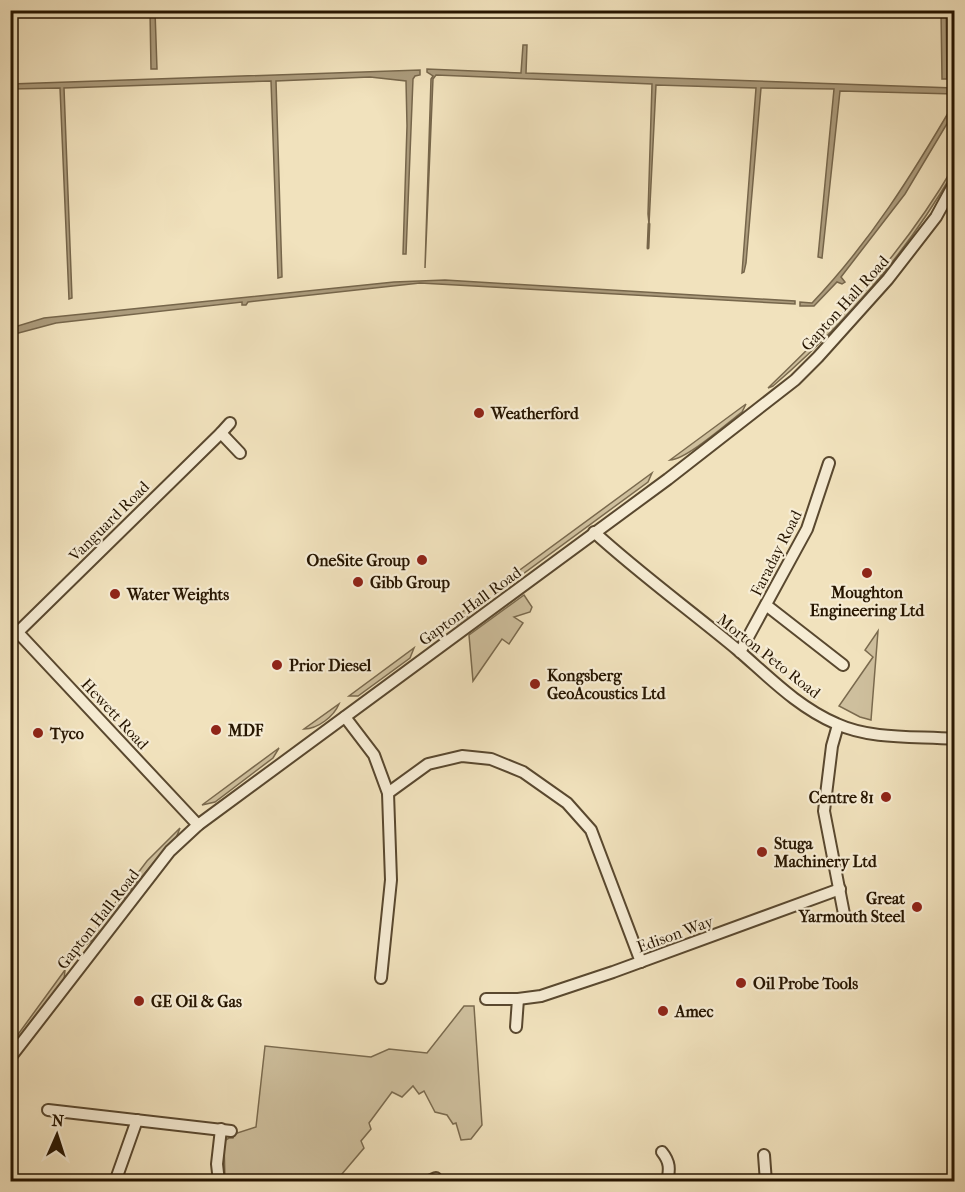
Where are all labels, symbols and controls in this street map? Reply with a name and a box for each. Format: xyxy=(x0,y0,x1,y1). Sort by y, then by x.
street label: Gapton Hall Road xyxy=(797,251,893,355)
place label: Weatherford xyxy=(490,404,580,423)
marker: Weatherford xyxy=(472,406,486,420)
street label: Vanguard Road xyxy=(64,477,153,566)
street label: Faraday Road xyxy=(746,507,806,599)
place label: OneSite Group xyxy=(307,551,410,571)
marker: OneSite Group xyxy=(415,553,429,567)
street label: Gapton Hall Road xyxy=(415,562,525,649)
marker: Moughton Engineering Ltd xyxy=(860,566,874,580)
place label: Gibb Group xyxy=(370,573,450,593)
marker: Gibb Group xyxy=(351,575,365,589)
place label: Moughton Engineering Ltd xyxy=(810,583,925,621)
place label: Water Weights xyxy=(126,585,229,605)
marker: Water Weights xyxy=(108,587,122,601)
street label: Morton Peto Road xyxy=(714,610,825,702)
place label: Prior Diesel xyxy=(289,656,372,675)
marker: Prior Diesel xyxy=(270,658,284,672)
place label: Kongsberg GeoAcoustics Ltd xyxy=(547,666,667,703)
street label: Hewett Road xyxy=(77,675,153,754)
marker: Kongsberg GeoAcoustics Ltd xyxy=(528,677,542,691)
place label: MDF xyxy=(227,721,264,740)
marker: MDF xyxy=(209,723,223,737)
place label: Tyco xyxy=(49,724,84,744)
marker: Tyco xyxy=(31,726,45,740)
place label: Centre 81 xyxy=(809,788,874,807)
marker: Centre 81 xyxy=(879,790,893,804)
place label: Stuga Machinery Ltd xyxy=(773,834,878,872)
marker: Stuga Machinery Ltd xyxy=(755,845,769,859)
street label: Gapton Hall Road xyxy=(53,865,143,973)
place label: Great Yarmouth Steel xyxy=(798,889,906,926)
marker: Great Yarmouth Steel xyxy=(910,900,924,914)
street label: Edison Way xyxy=(634,911,716,957)
place label: Oil Probe Tools xyxy=(753,974,858,993)
marker: Oil Probe Tools xyxy=(734,976,748,990)
place label: GE Oil & Gas xyxy=(151,992,242,1011)
marker: GE Oil & Gas xyxy=(132,994,146,1008)
place label: Amec xyxy=(674,1002,714,1021)
marker: Amec xyxy=(656,1004,670,1018)
north arrow xyxy=(27,1105,87,1165)
text: N xyxy=(51,1111,65,1130)

